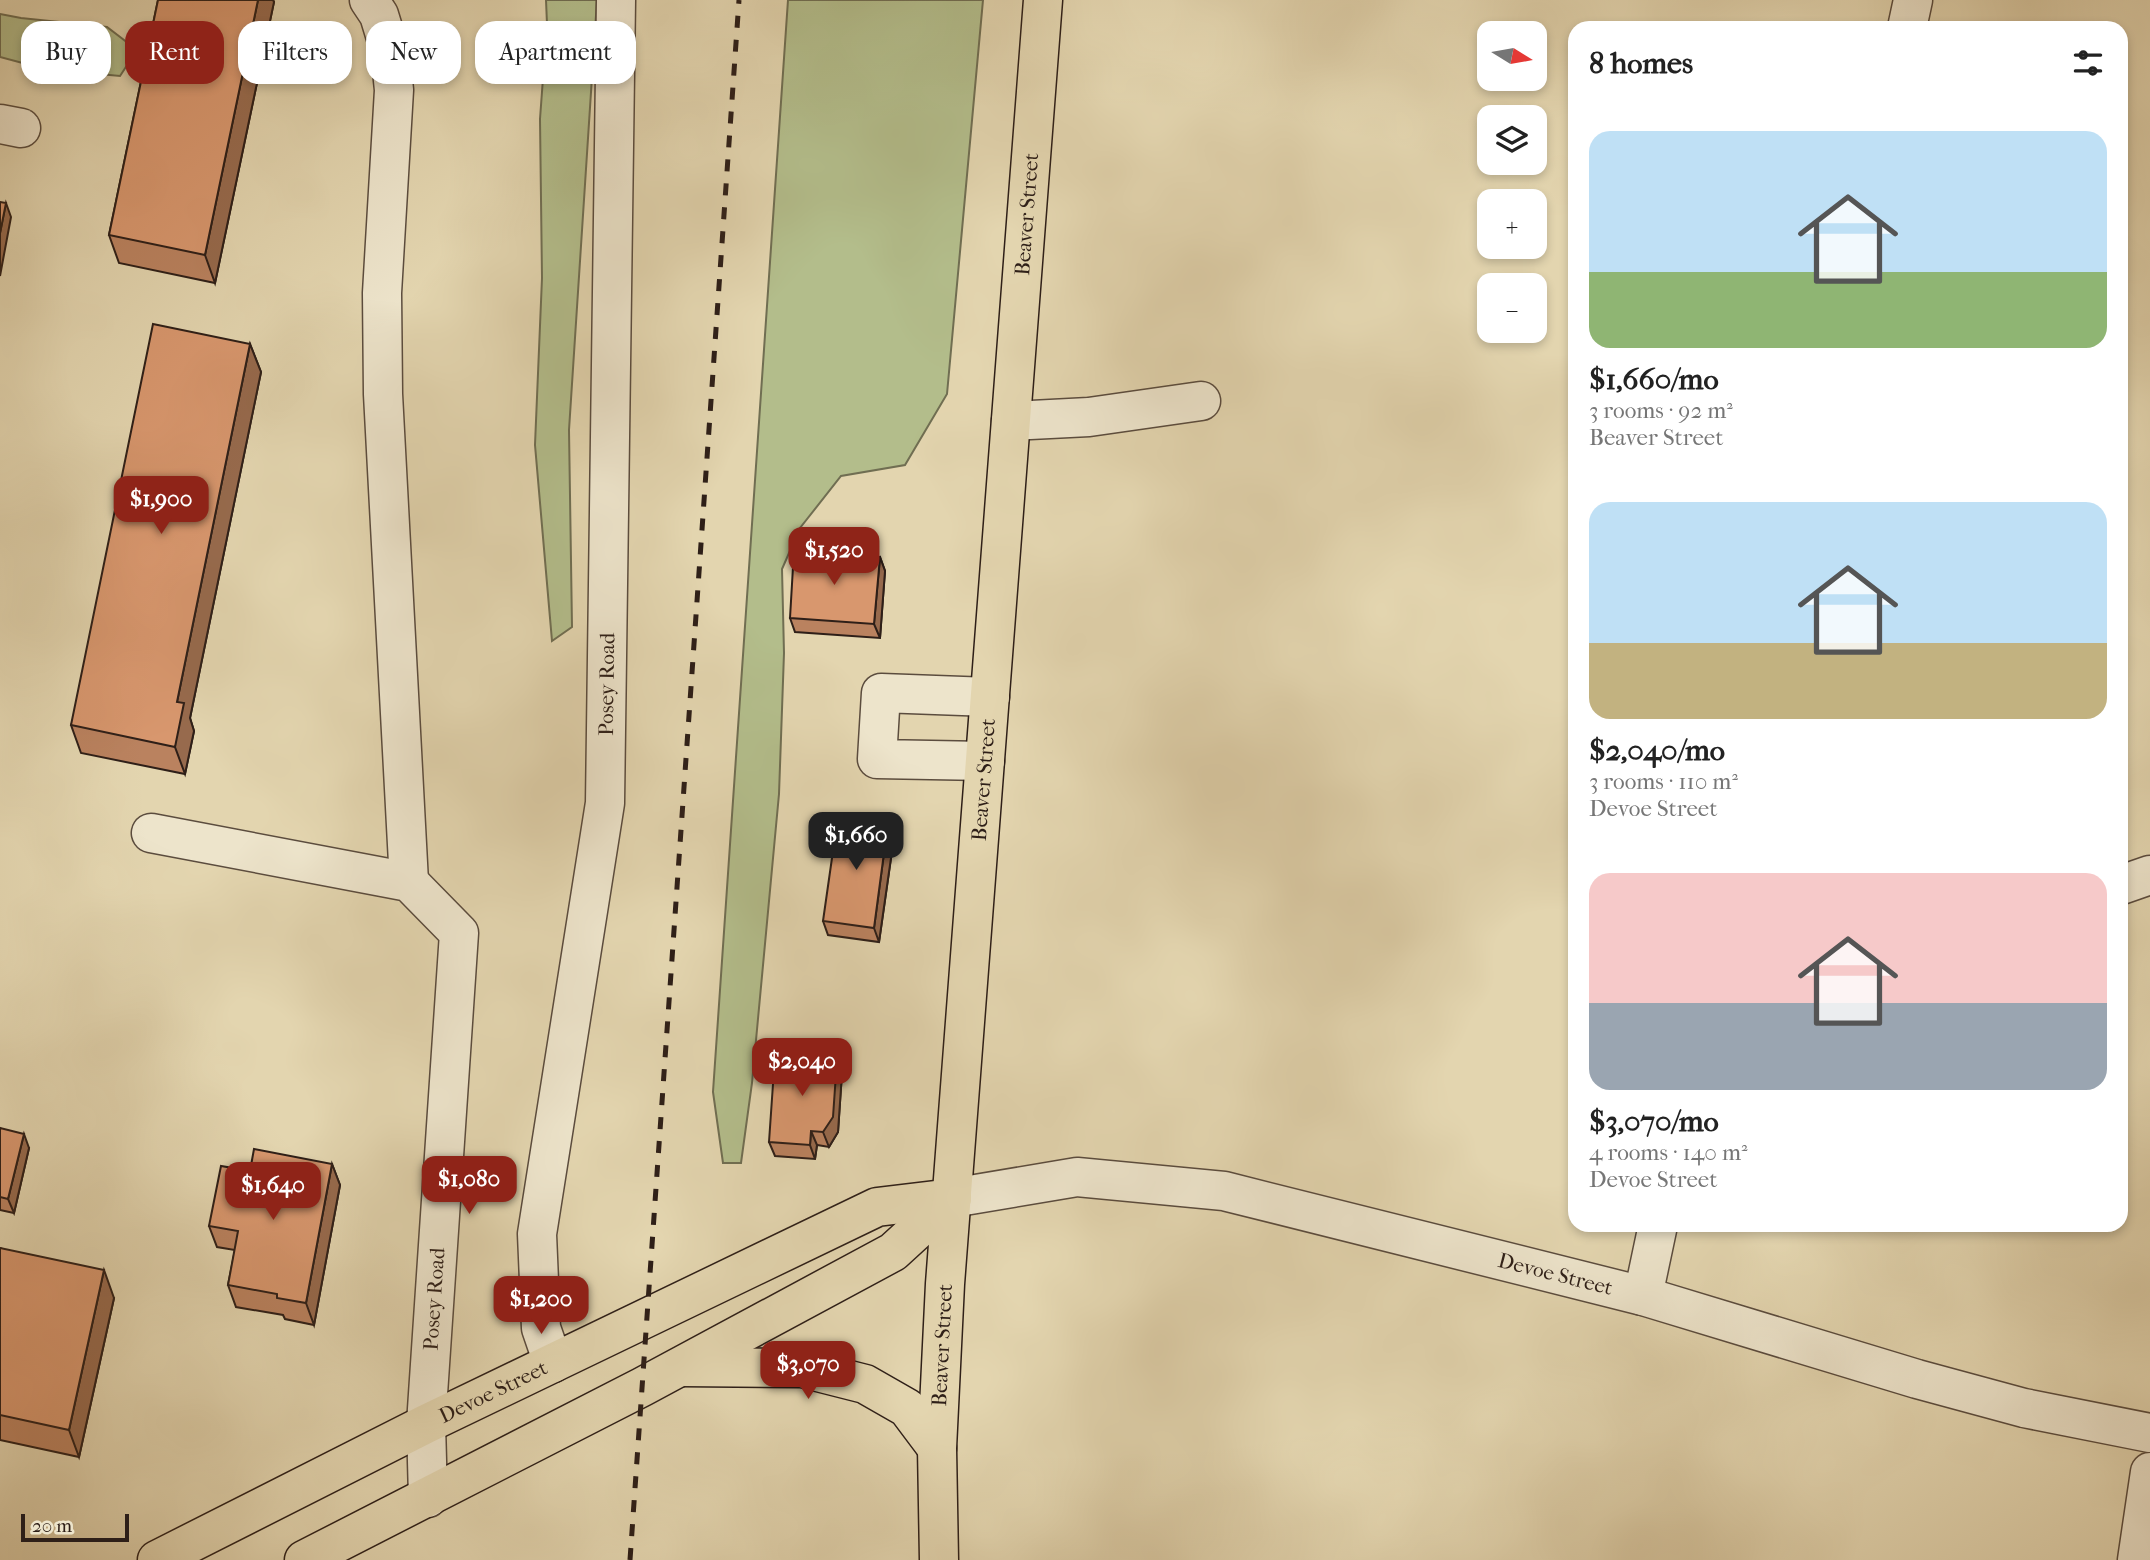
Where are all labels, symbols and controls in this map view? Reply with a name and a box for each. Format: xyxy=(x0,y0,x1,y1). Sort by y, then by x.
chip: Buy xyxy=(21,21,111,84)
chip: Rent xyxy=(125,21,224,84)
chip: Filters xyxy=(238,21,352,84)
chip: New xyxy=(366,21,461,84)
chip: Apartment xyxy=(475,21,636,84)
north arrow xyxy=(1477,21,1547,91)
map controls xyxy=(1477,21,1547,343)
icon: filters xyxy=(2069,44,2107,82)
text: 8 homes xyxy=(1589,46,1693,81)
button: layers xyxy=(1477,105,1547,175)
street label: Beaver Street xyxy=(1010,152,1043,276)
icon: home xyxy=(1785,176,1911,302)
button: + xyxy=(1477,189,1547,259)
button: − xyxy=(1477,273,1547,343)
text: $1,660/mo xyxy=(1589,362,1719,397)
text: 3 rooms · 92 m² xyxy=(1589,397,1733,424)
text: Beaver Street xyxy=(1589,424,1723,451)
pin: $1,900 xyxy=(104,476,218,536)
text: $1,900 xyxy=(130,485,192,512)
pin: $1,520 xyxy=(777,528,891,587)
text: $1,520 xyxy=(804,536,864,563)
icon: home xyxy=(1785,547,1911,673)
street label: Posey Road xyxy=(594,632,619,736)
street label: Beaver Street xyxy=(967,717,1000,842)
text: $2,040/mo xyxy=(1589,733,1725,768)
text: 3 rooms · 110 m² xyxy=(1589,768,1738,795)
text: Devoe Street xyxy=(1589,795,1717,822)
pin: $1,660 xyxy=(799,812,913,872)
text: $1,660 xyxy=(824,821,888,848)
icon: home xyxy=(1785,918,1911,1044)
pin: $2,040 xyxy=(745,1038,859,1098)
text: $2,040 xyxy=(768,1047,836,1074)
text: $3,070/mo xyxy=(1589,1104,1719,1139)
text: 4 rooms · 140 m² xyxy=(1589,1139,1748,1166)
pin: $1,080 xyxy=(412,1156,526,1216)
pin: $1,640 xyxy=(216,1162,330,1222)
text: $1,080 xyxy=(438,1165,500,1192)
text: Devoe Street xyxy=(1589,1166,1717,1193)
text: $1,640 xyxy=(241,1171,305,1198)
street label: Posey Road xyxy=(418,1246,450,1351)
street label: Devoe Street xyxy=(1496,1248,1616,1300)
pin: $1,200 xyxy=(484,1276,598,1336)
street label: Beaver Street xyxy=(927,1283,957,1407)
text: $1,200 xyxy=(510,1285,572,1312)
pin: $3,070 xyxy=(751,1342,865,1401)
text: $3,070 xyxy=(776,1350,840,1377)
street label: Devoe Street xyxy=(435,1355,552,1428)
scale bar xyxy=(21,1511,130,1543)
text: 20 m xyxy=(32,1515,72,1537)

